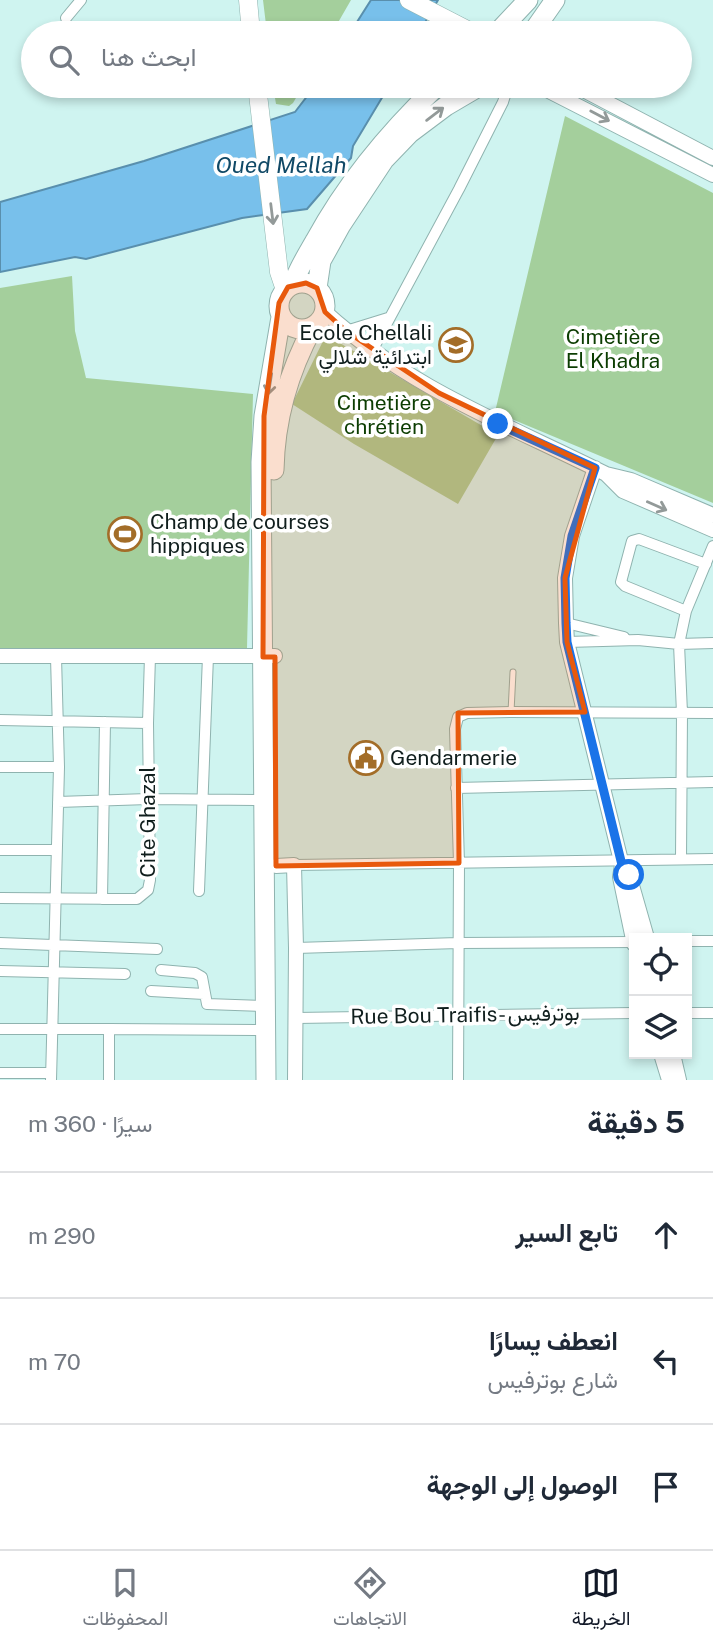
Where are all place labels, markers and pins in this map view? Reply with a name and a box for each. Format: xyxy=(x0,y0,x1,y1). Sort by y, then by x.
place label: Ecole Chellali ابتدائية شلالي xyxy=(299,320,432,374)
school or university icon: Ecole Chellali ابتدائية شلالي xyxy=(437,326,475,364)
place label: Champ de courses hippiques xyxy=(150,509,329,558)
sports icon: Champ de courses hippiques xyxy=(106,515,144,553)
public building icon: Gendarmerie xyxy=(347,739,385,777)
place label: Gendarmerie xyxy=(390,745,517,770)

